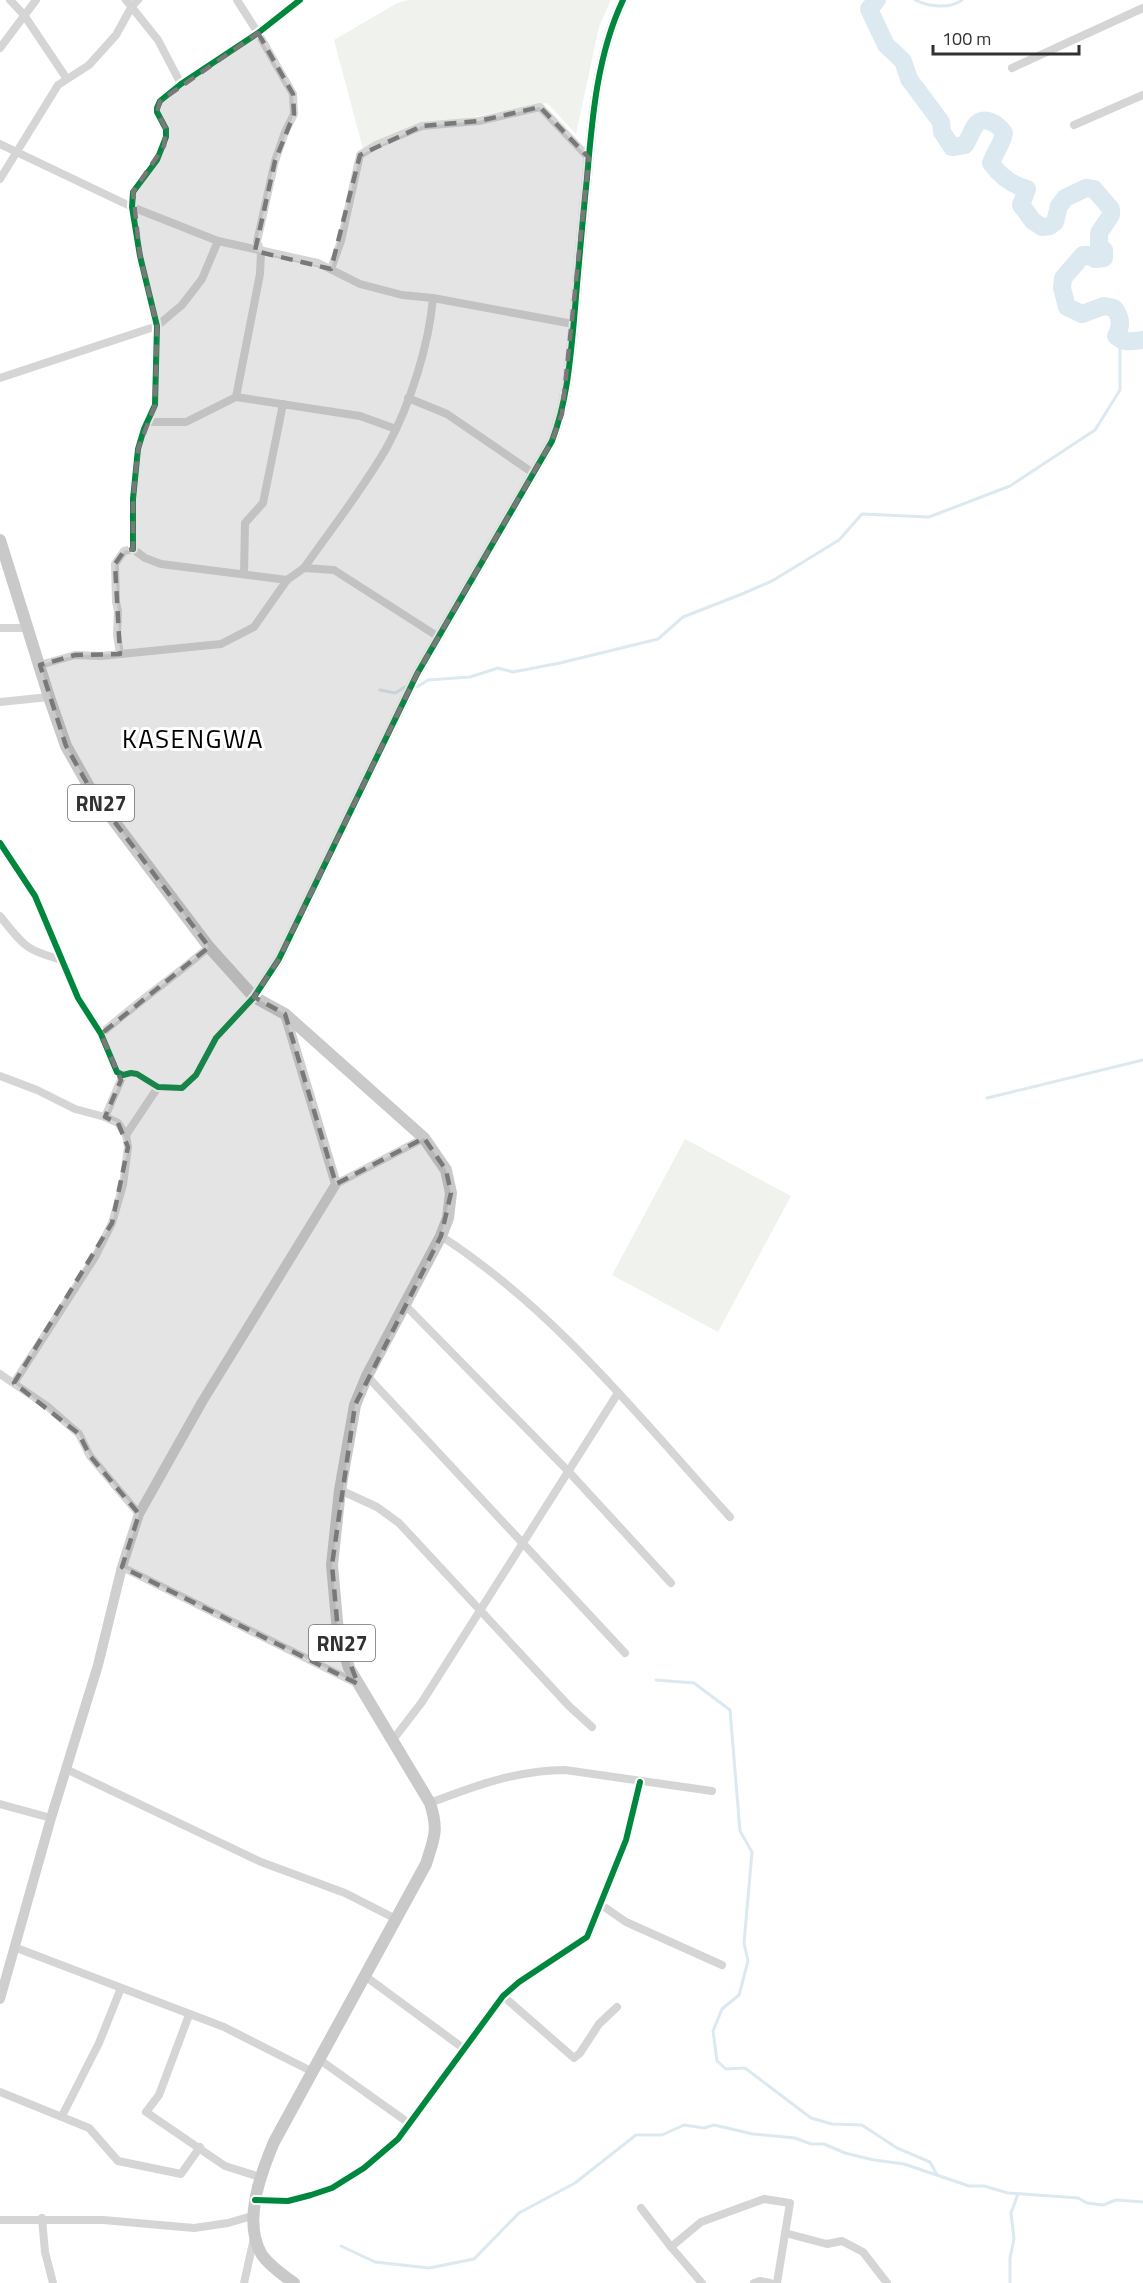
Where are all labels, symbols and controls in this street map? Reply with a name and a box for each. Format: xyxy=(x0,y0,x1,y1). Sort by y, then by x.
scale bar xyxy=(933,18,1078,56)
text: 100 m xyxy=(942,25,991,52)
district label: KASENGWA xyxy=(122,719,264,758)
road number: RN27 xyxy=(68,785,134,821)
road number: RN27 xyxy=(309,1625,375,1661)

